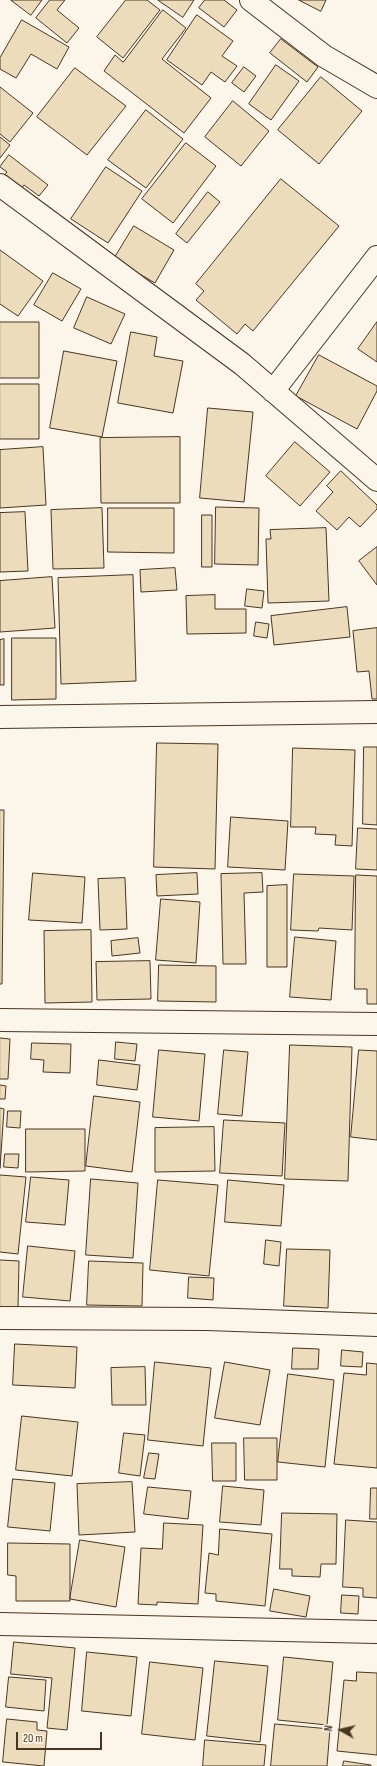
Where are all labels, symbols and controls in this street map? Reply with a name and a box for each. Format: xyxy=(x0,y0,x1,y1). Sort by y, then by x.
north arrow xyxy=(321,1710,361,1750)
scale bar xyxy=(18,1724,104,1750)
text: N xyxy=(322,1724,335,1732)
text: 20 m xyxy=(23,1731,43,1746)

